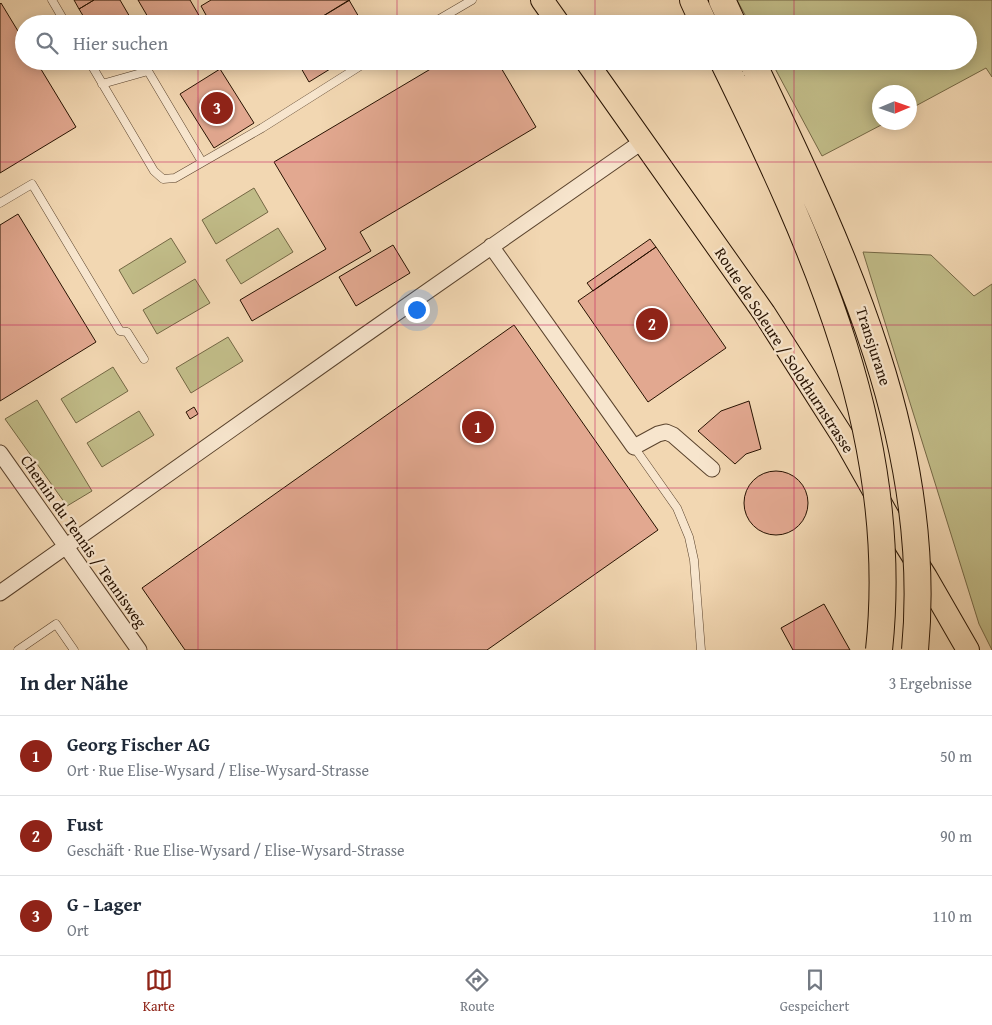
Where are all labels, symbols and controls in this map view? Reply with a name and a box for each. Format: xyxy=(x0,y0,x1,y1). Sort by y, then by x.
search box xyxy=(15,15,977,70)
icon: search xyxy=(33,29,61,57)
text: Hier suchen xyxy=(73,29,168,57)
north arrow xyxy=(872,85,917,130)
pin: 3 xyxy=(201,89,233,127)
street label: Route de Soleure / Solothurnstrasse xyxy=(709,242,861,458)
your location xyxy=(404,297,430,323)
street label: Transjurane xyxy=(850,303,898,389)
pin: 2 xyxy=(636,305,668,343)
pin: 1 xyxy=(462,408,494,446)
street label: Chemin du Tennis / Tennisweg xyxy=(15,450,153,632)
text: In der Nähe xyxy=(20,667,128,698)
text: 3 Ergebnisse xyxy=(889,671,972,695)
text: Georg Fischer AG xyxy=(67,730,210,758)
text: 1 xyxy=(32,744,40,768)
text: 50 m xyxy=(940,744,972,768)
text: Ort · Rue Elise-Wysard / Elise-Wysard-Strasse xyxy=(67,758,369,782)
text: Fust xyxy=(67,810,103,838)
text: 2 xyxy=(32,824,40,848)
text: 90 m xyxy=(940,824,972,848)
text: Geschäft · Rue Elise-Wysard / Elise-Wysard-Strasse xyxy=(67,838,405,862)
text: G - Lager xyxy=(67,890,141,918)
text: 3 xyxy=(32,904,40,928)
text: 110 m xyxy=(932,904,972,928)
text: Ort xyxy=(67,918,89,942)
tab: Karte xyxy=(143,966,175,1016)
tab: Route xyxy=(460,966,494,1016)
tab: Gespeichert xyxy=(780,966,849,1016)

